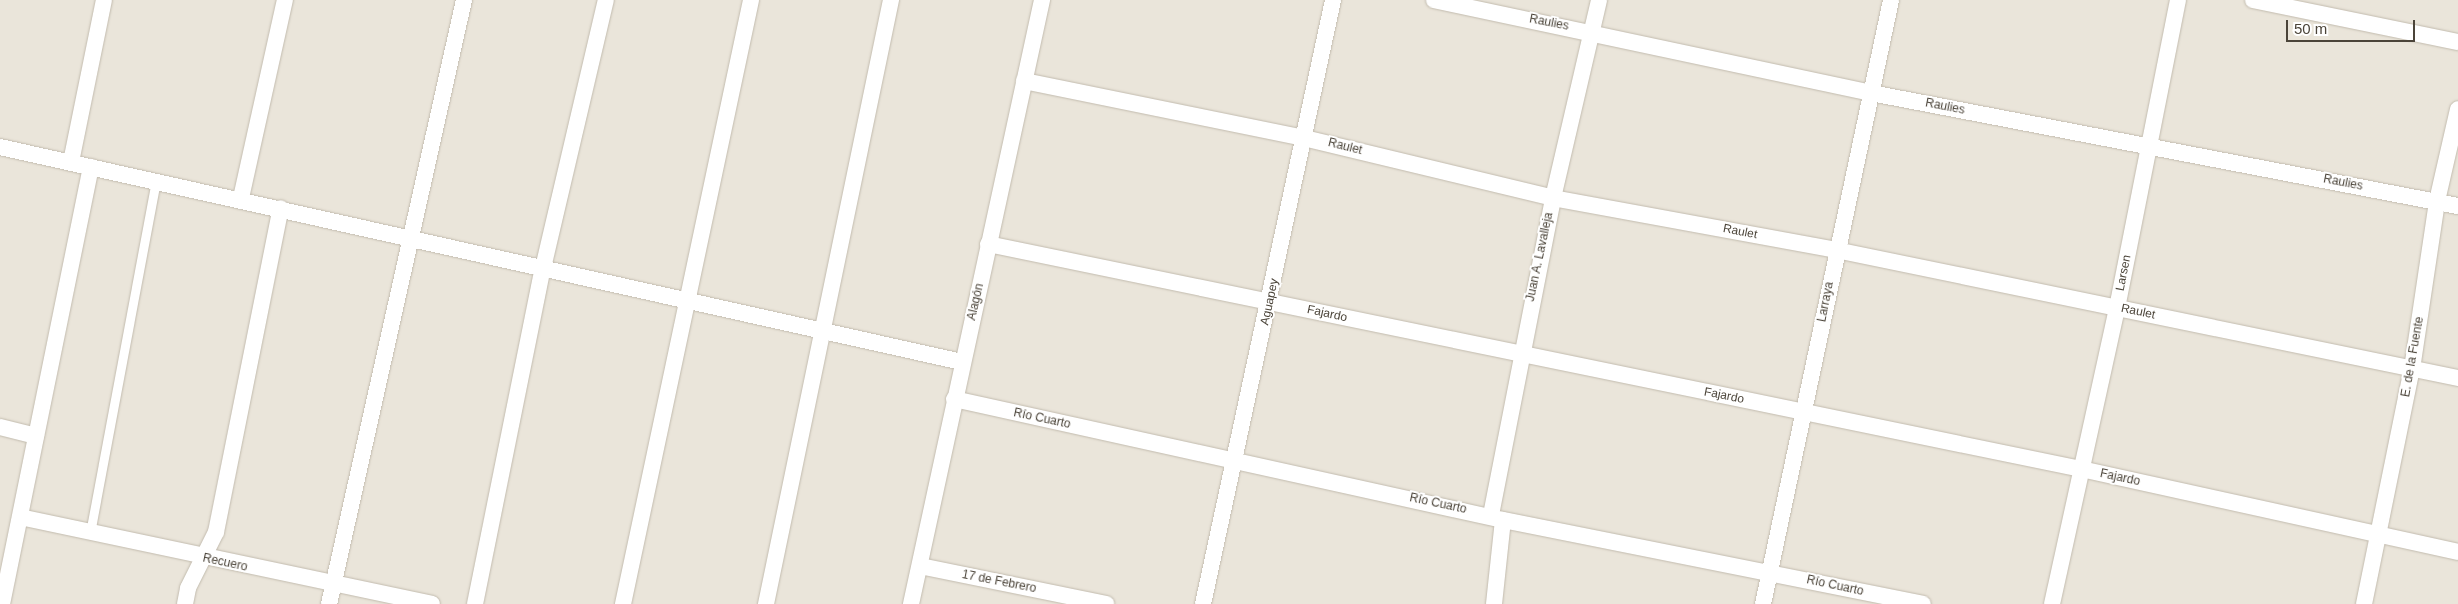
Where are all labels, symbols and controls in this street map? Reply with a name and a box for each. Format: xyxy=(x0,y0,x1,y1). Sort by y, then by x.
scale bar xyxy=(2288,10,2417,42)
street label: Raulies xyxy=(1528,12,1570,34)
text: 50 m xyxy=(2294,20,2327,37)
street label: Raulies xyxy=(1924,96,1966,118)
street label: Raulet xyxy=(1326,136,1364,158)
street label: Raulies xyxy=(2322,172,2364,194)
street label: Juan A. Lavalleja xyxy=(1523,211,1557,303)
street label: Raulet xyxy=(1722,222,1758,242)
street label: Larsen xyxy=(2113,254,2135,292)
street label: Aguapey xyxy=(1258,277,1282,327)
street label: Larraya xyxy=(1815,281,1837,323)
street label: Alagón xyxy=(965,282,987,322)
street label: Raulet xyxy=(2120,301,2156,323)
street label: Fajardo xyxy=(1306,303,1348,325)
street label: E. de la Fuente xyxy=(2399,316,2427,398)
street label: Fajardo xyxy=(1703,385,1745,407)
street label: Río Cuarto xyxy=(1012,406,1072,432)
street label: Fajardo xyxy=(2099,467,2141,489)
street label: Río Cuarto xyxy=(1408,491,1468,517)
street label: Recuero xyxy=(201,551,249,575)
street label: 17 de Febrero xyxy=(961,568,1037,596)
street label: Río Cuarto xyxy=(1805,573,1865,599)

